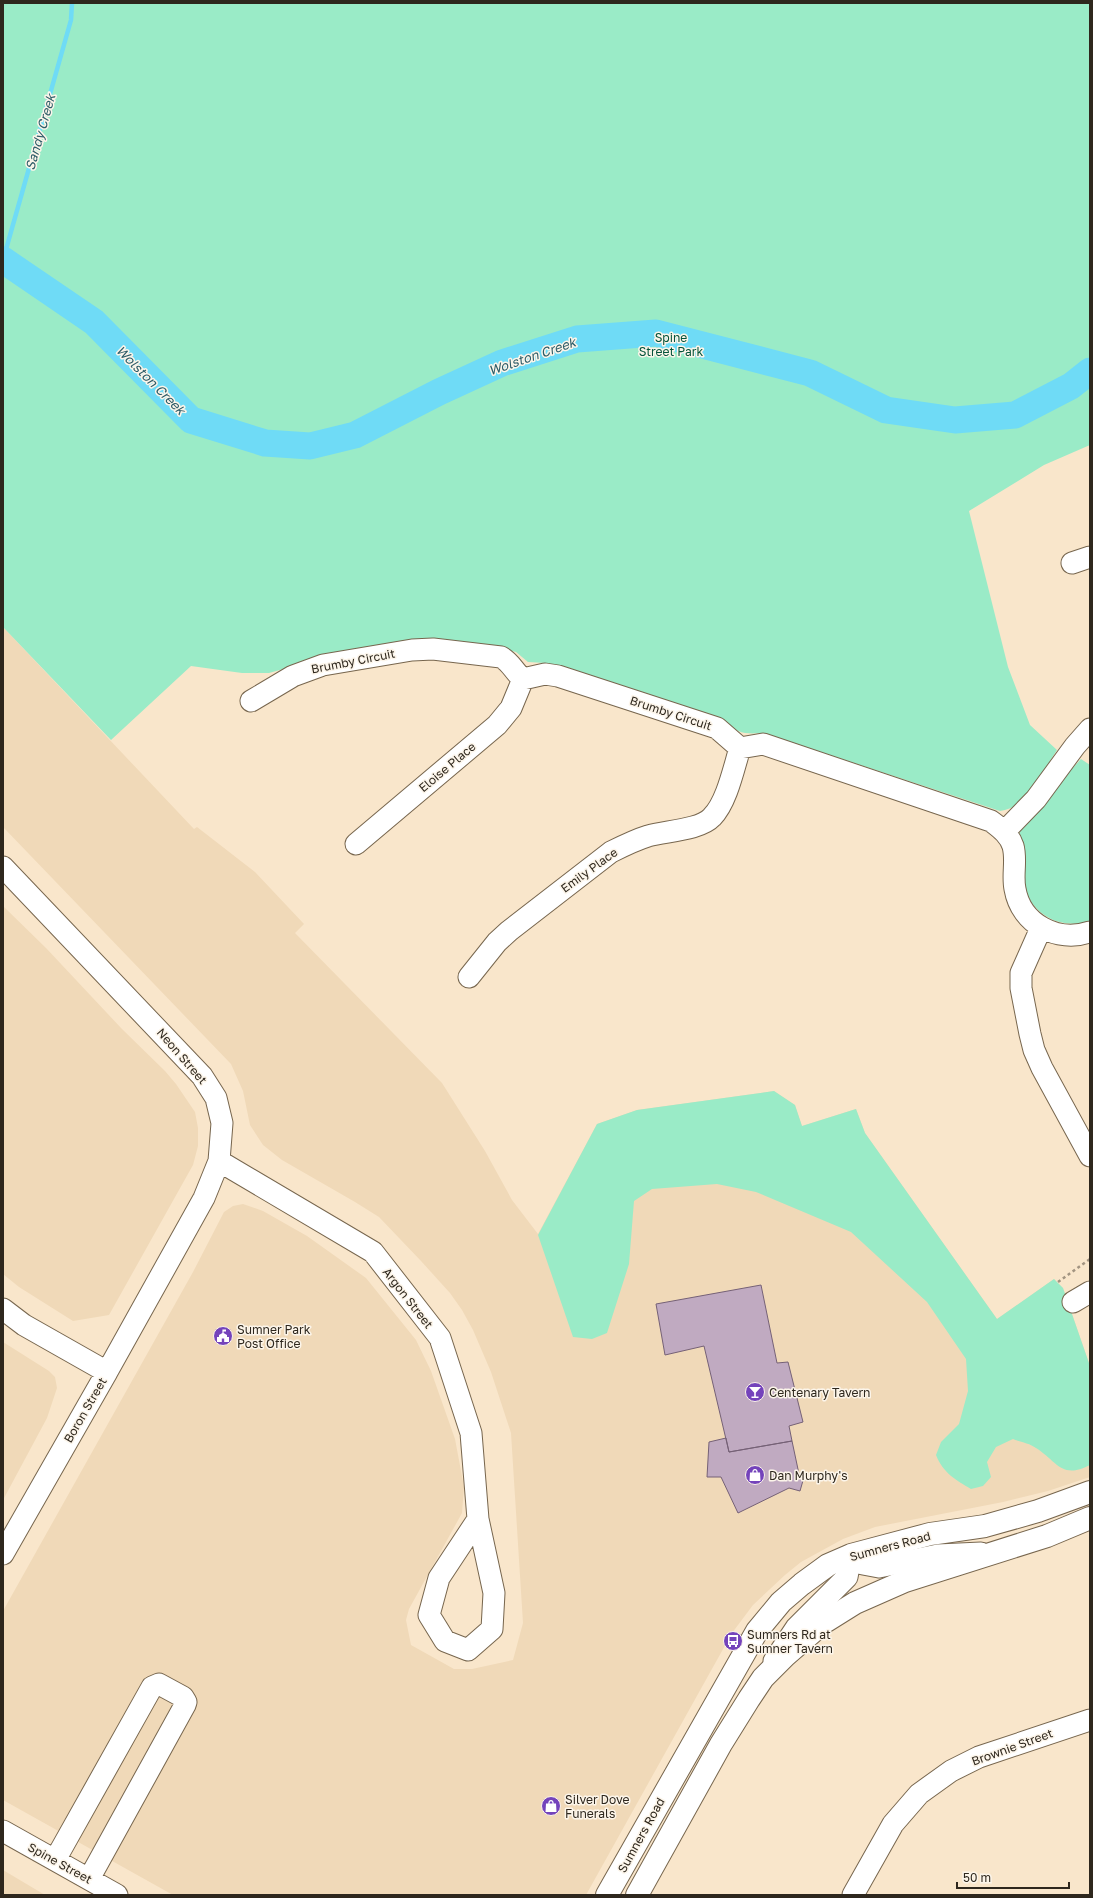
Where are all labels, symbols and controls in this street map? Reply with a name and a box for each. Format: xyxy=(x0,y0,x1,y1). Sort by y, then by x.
water label: Sandy Creek xyxy=(22,91,59,172)
park label: Spine Street Park xyxy=(639,330,703,359)
water label: Wolston Creek xyxy=(486,333,579,378)
water label: Wolston Creek xyxy=(113,342,190,419)
street label: Brumby Circuit xyxy=(310,645,396,676)
street label: Brumby Circuit xyxy=(628,693,714,733)
street label: Eloise Place xyxy=(415,739,479,795)
street label: Emily Place xyxy=(558,844,620,896)
street label: Neon Street xyxy=(154,1025,210,1087)
street label: Argon Street xyxy=(380,1265,437,1332)
place label: Sumner Park Post Office xyxy=(237,1322,311,1351)
public building icon: Sumner Park Post Office xyxy=(212,1325,234,1347)
street label: Boron Street xyxy=(60,1375,110,1445)
bar icon: Centenary Tavern xyxy=(744,1381,766,1403)
place label: Centenary Tavern xyxy=(769,1385,870,1400)
shop icon: Dan Murphy's xyxy=(744,1464,766,1486)
place label: Dan Murphy's xyxy=(769,1468,848,1483)
street label: Sumners Road xyxy=(848,1528,932,1564)
place label: Sumners Rd at Sumner Tavern xyxy=(747,1627,833,1656)
bus stop icon: Sumners Rd at Sumner Tavern xyxy=(722,1630,744,1652)
street label: Brownie Street xyxy=(969,1725,1055,1769)
place label: Silver Dove Funerals xyxy=(565,1792,629,1821)
shop icon: Silver Dove Funerals xyxy=(540,1795,562,1817)
street label: Sumners Road xyxy=(614,1795,668,1875)
street label: Spine Street xyxy=(25,1839,95,1887)
scale bar xyxy=(957,1864,1069,1890)
text: 50 m xyxy=(963,1870,991,1885)

